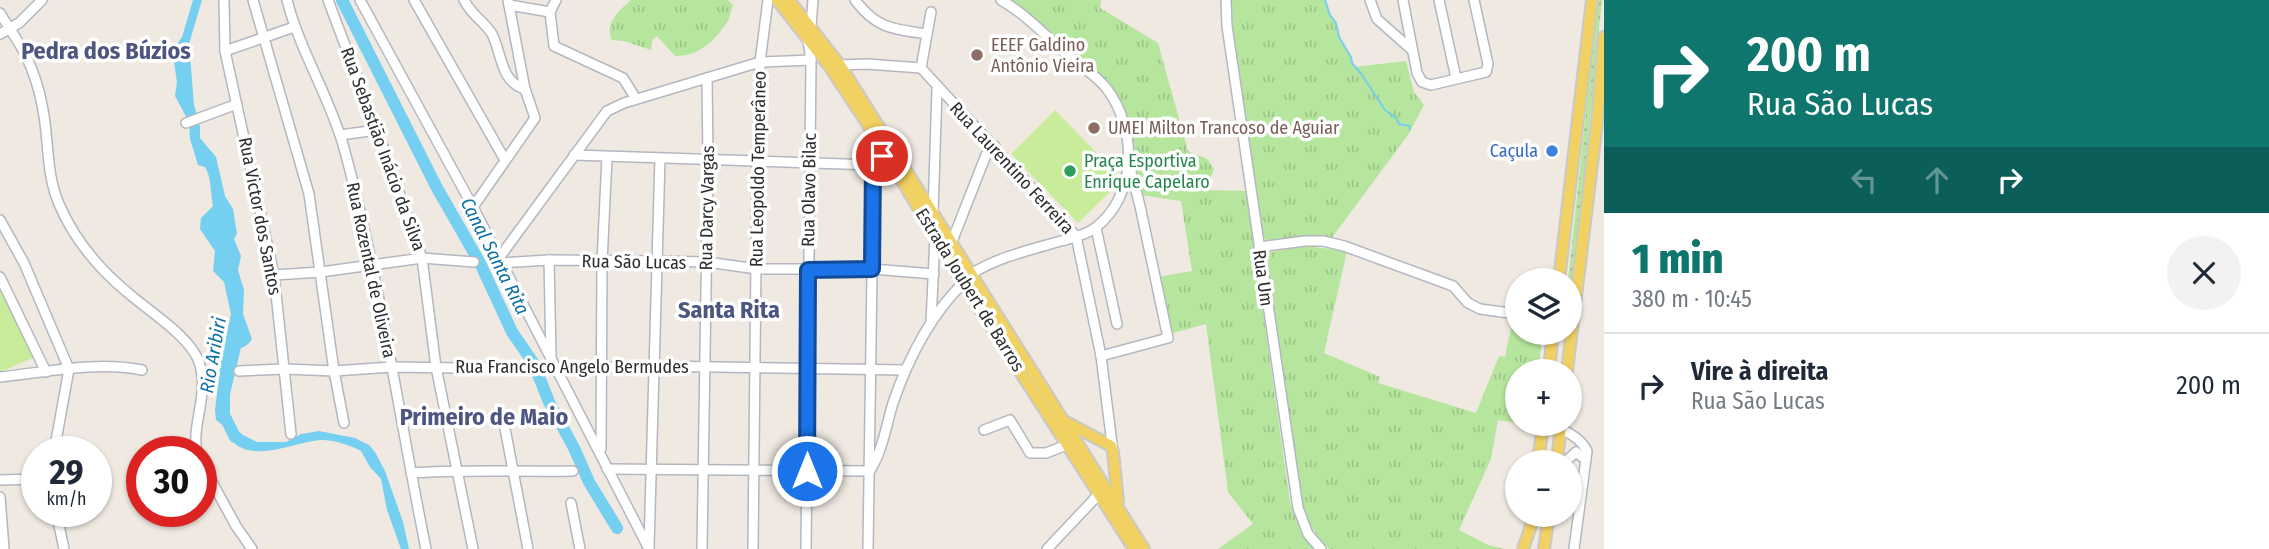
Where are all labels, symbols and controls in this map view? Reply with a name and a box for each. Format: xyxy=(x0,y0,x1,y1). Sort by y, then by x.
text: 200 m xyxy=(1747,25,1871,84)
icon: right xyxy=(1632,28,1723,119)
place label: EEEF Galdino Antônio Vieira xyxy=(991,34,1095,77)
district label: Pedra dos Búzios xyxy=(21,37,191,65)
street label: Rua Sebastião Inácio da Silva xyxy=(336,44,430,254)
marker: EEEF Galdino Antônio Vieira xyxy=(969,47,985,63)
street label: Rua Leopoldo Temperâneo xyxy=(745,71,771,267)
text: Rua São Lucas xyxy=(1747,85,1933,123)
street label: Rua Laurentino Ferreira xyxy=(945,97,1079,239)
place label: UMEI Milton Trancoso de Aguiar xyxy=(1108,117,1340,139)
marker: UMEI Milton Trancoso de Aguiar xyxy=(1086,120,1102,136)
pin xyxy=(852,126,912,186)
street label: Rua Olavo Bilac xyxy=(797,133,821,247)
street label: Rua Victor dos Santos xyxy=(234,135,286,297)
icon: arrive xyxy=(863,137,901,175)
place label: Caçula xyxy=(1490,140,1538,162)
marker: Caçula xyxy=(1544,143,1560,159)
street label: Rua Darcy Vargas xyxy=(695,145,719,271)
place label: Praça Esportiva Enrique Capelaro xyxy=(1084,150,1210,193)
icon: left xyxy=(1845,161,1883,199)
icon: ahead xyxy=(1918,161,1956,199)
icon: right xyxy=(1991,161,2029,199)
marker: Praça Esportiva Enrique Capelaro xyxy=(1062,163,1078,179)
street label: Rua Rozental de Oliveira xyxy=(342,180,400,360)
water label: Canal Santa Rita xyxy=(456,194,534,318)
street label: Estrada Joubert de Barros xyxy=(911,204,1029,376)
text: 1 min xyxy=(1632,234,1723,284)
button: close xyxy=(2167,236,2241,310)
street label: Rua Um xyxy=(1248,248,1278,308)
street label: Rua São Lucas xyxy=(581,250,687,274)
map controls xyxy=(1505,268,1582,527)
button: layers xyxy=(1505,268,1582,345)
text: 380 m · 10:45 xyxy=(1632,285,1752,313)
district label: Santa Rita xyxy=(678,296,780,324)
water label: Rio Aribiri xyxy=(195,315,231,395)
street label: Rua Francisco Angelo Bermudes xyxy=(455,356,689,378)
text: Vire à direita xyxy=(1691,356,1829,387)
button: + xyxy=(1505,359,1582,436)
icon: right xyxy=(1632,367,1670,405)
text: 200 m xyxy=(2176,370,2241,401)
text: Rua São Lucas xyxy=(1691,387,1825,415)
district label: Primeiro de Maio xyxy=(400,403,569,431)
position arrow xyxy=(770,434,844,508)
speed limit sign: 30 xyxy=(126,436,217,527)
button: − xyxy=(1505,450,1582,527)
text: 29 xyxy=(49,451,84,493)
text: km/h xyxy=(46,488,87,510)

